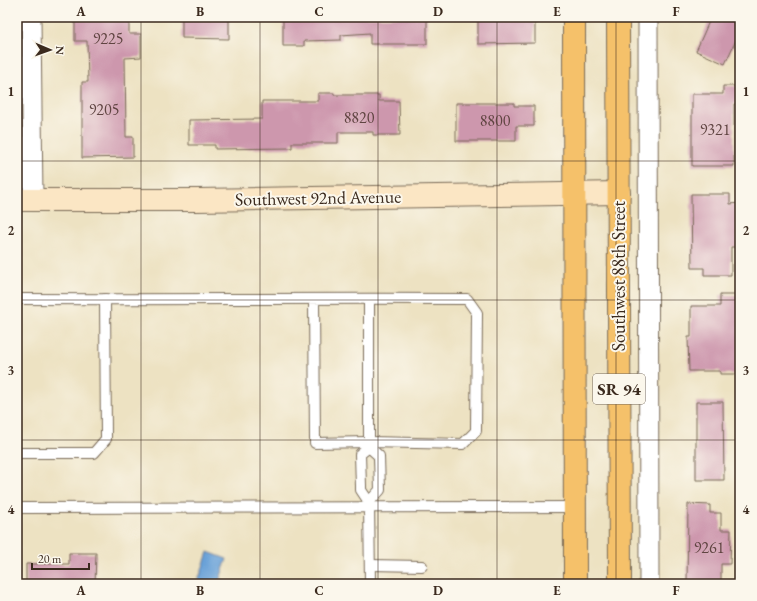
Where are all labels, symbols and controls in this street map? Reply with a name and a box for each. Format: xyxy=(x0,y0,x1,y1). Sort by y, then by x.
text: A xyxy=(75,3,86,20)
text: B xyxy=(196,3,204,20)
text: C xyxy=(314,3,324,20)
text: D xyxy=(433,3,443,20)
text: E xyxy=(553,3,561,20)
text: F xyxy=(672,3,680,20)
house number: 9225 xyxy=(93,28,123,49)
north arrow xyxy=(30,30,70,70)
text: N xyxy=(53,46,67,55)
text: 1 xyxy=(8,83,15,100)
text: 1 xyxy=(743,83,750,100)
house number: 9205 xyxy=(89,99,119,120)
house number: 8820 xyxy=(344,107,375,128)
house number: 8800 xyxy=(480,110,511,131)
house number: 9321 xyxy=(700,119,730,140)
street label: Southwest 92nd Avenue xyxy=(235,185,401,210)
street label: Southwest 88th Street xyxy=(607,200,630,351)
text: 2 xyxy=(8,222,15,239)
text: 2 xyxy=(743,222,750,239)
text: 3 xyxy=(8,362,15,379)
text: 3 xyxy=(743,362,750,379)
road number: SR 94 xyxy=(593,374,645,404)
text: 4 xyxy=(8,501,15,518)
text: 4 xyxy=(743,501,750,518)
house number: 9261 xyxy=(694,537,724,558)
scale bar xyxy=(32,545,89,571)
text: 20 m xyxy=(38,551,62,567)
text: A xyxy=(75,582,86,599)
text: B xyxy=(196,582,204,599)
text: C xyxy=(314,582,324,599)
text: D xyxy=(433,582,443,599)
text: E xyxy=(553,582,561,599)
text: F xyxy=(672,582,680,599)

